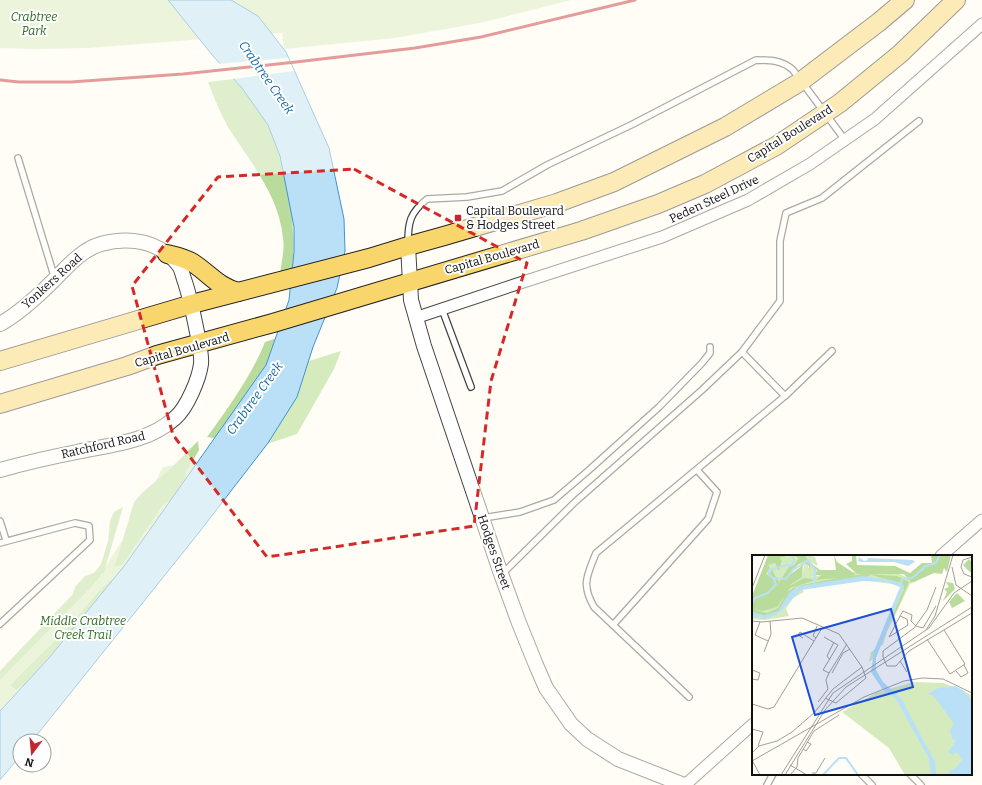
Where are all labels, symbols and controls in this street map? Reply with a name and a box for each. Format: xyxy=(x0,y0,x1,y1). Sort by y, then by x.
park label: Crabtree Park xyxy=(11,10,57,38)
water label: Crabtree Creek xyxy=(236,38,298,118)
street label: Capital Boulevard xyxy=(745,102,835,166)
street label: Peden Steel Drive xyxy=(667,172,761,226)
place label: Capital Boulevard & Hodges Street xyxy=(466,204,564,232)
marker: Capital Boulevard & Hodges Street xyxy=(453,213,463,223)
street label: Capital Boulevard xyxy=(443,237,541,277)
street label: Yonkers Road xyxy=(19,250,85,312)
street label: Capital Boulevard xyxy=(133,330,231,370)
water label: Crabtree Creek xyxy=(223,358,286,437)
street label: Ratchford Road xyxy=(60,429,146,461)
street label: Hodges Street xyxy=(475,513,514,592)
inset map xyxy=(752,555,972,775)
park label: Middle Crabtree Creek Trail xyxy=(40,614,126,642)
north arrow xyxy=(12,733,52,773)
text: N xyxy=(23,755,35,770)

